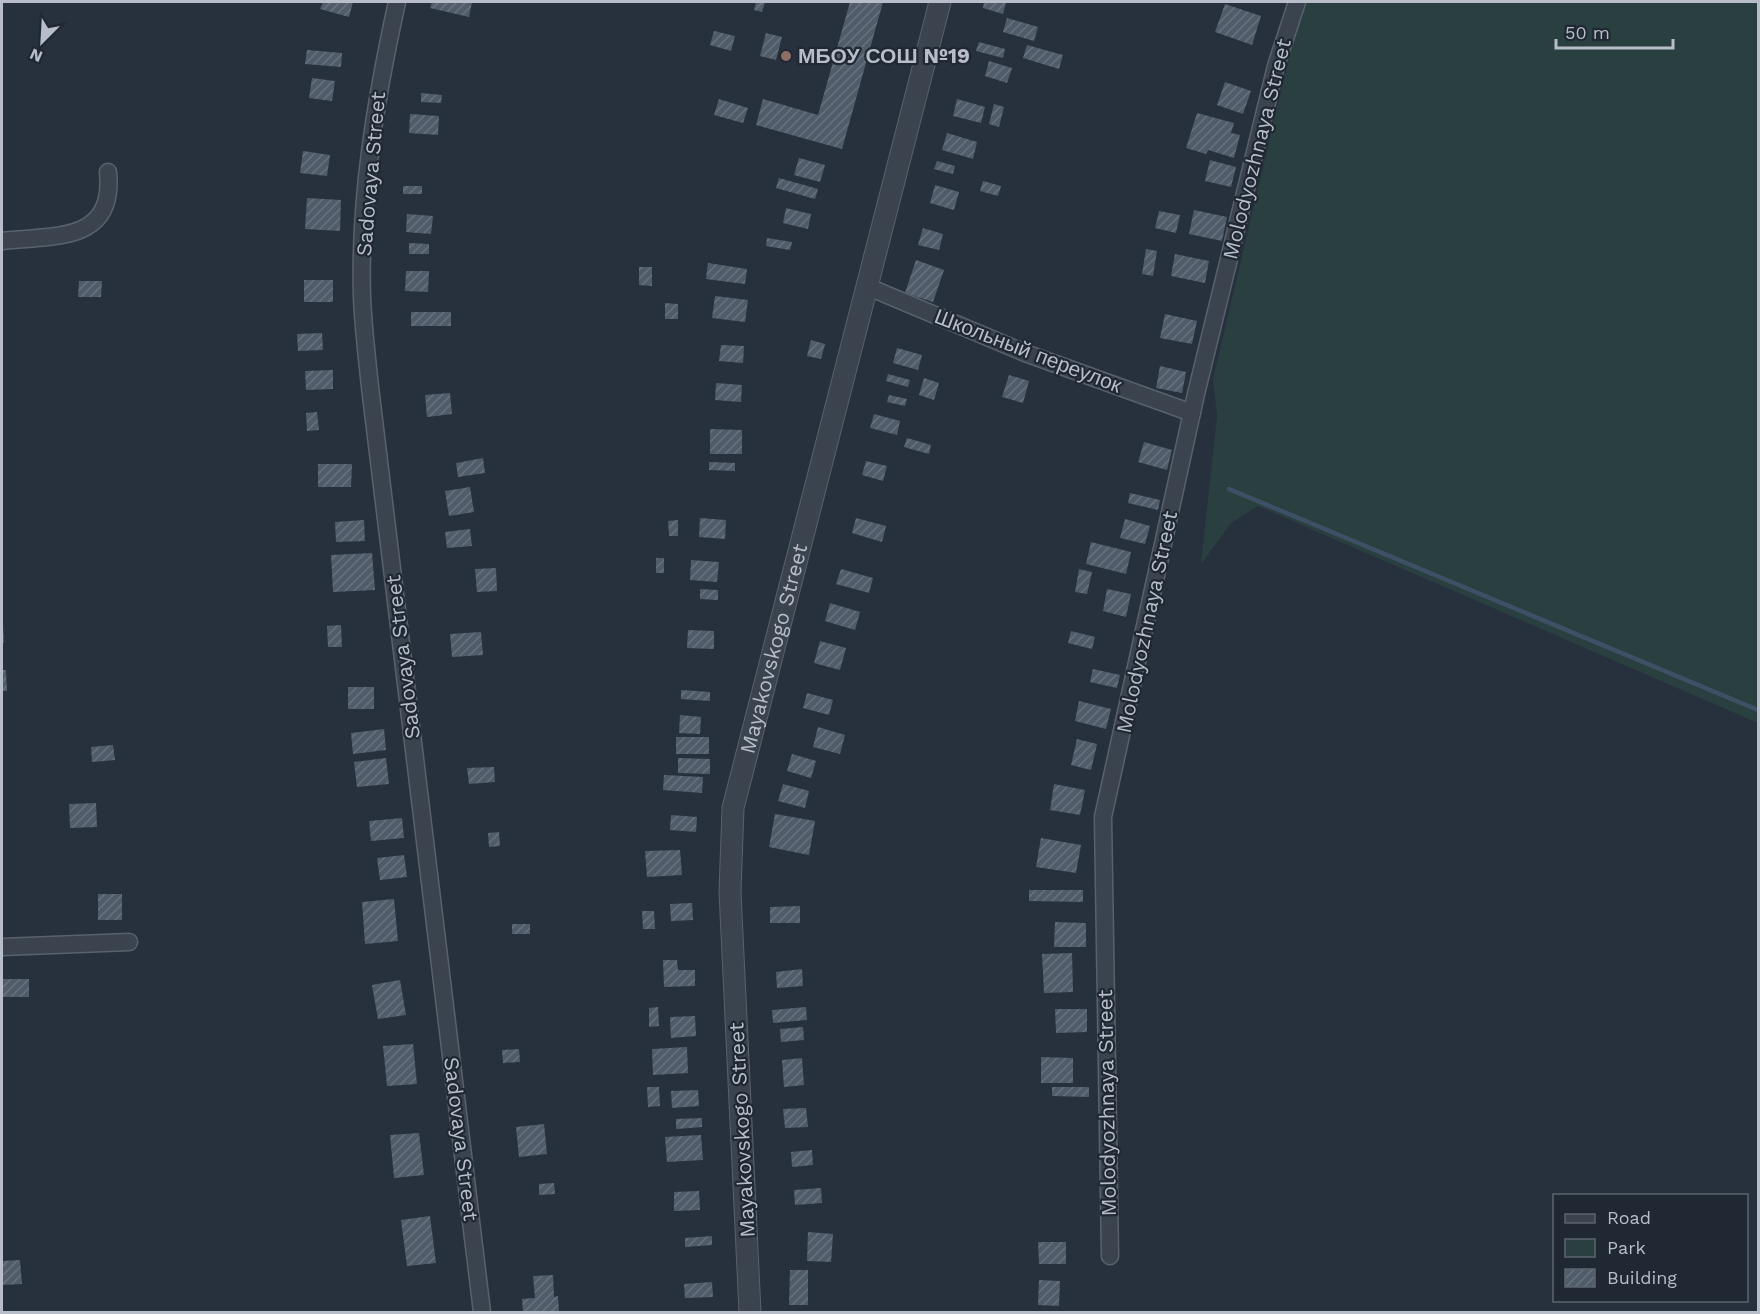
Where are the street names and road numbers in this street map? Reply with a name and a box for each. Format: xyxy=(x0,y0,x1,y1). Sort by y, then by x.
street label: Molodyozhnaya Street xyxy=(1217,36,1296,262)
street label: Sadovaya Street xyxy=(351,90,390,257)
street label: Школьный переулок xyxy=(931,303,1126,398)
street label: Molodyozhnaya Street xyxy=(1111,508,1182,735)
street label: Mayakovskogo Street xyxy=(734,541,812,756)
street label: Sadovaya Street xyxy=(380,573,425,741)
street label: Molodyozhnaya Street xyxy=(1092,989,1121,1217)
street label: Mayakovskogo Street xyxy=(723,1021,760,1238)
street label: Sadovaya Street xyxy=(439,1055,484,1223)

